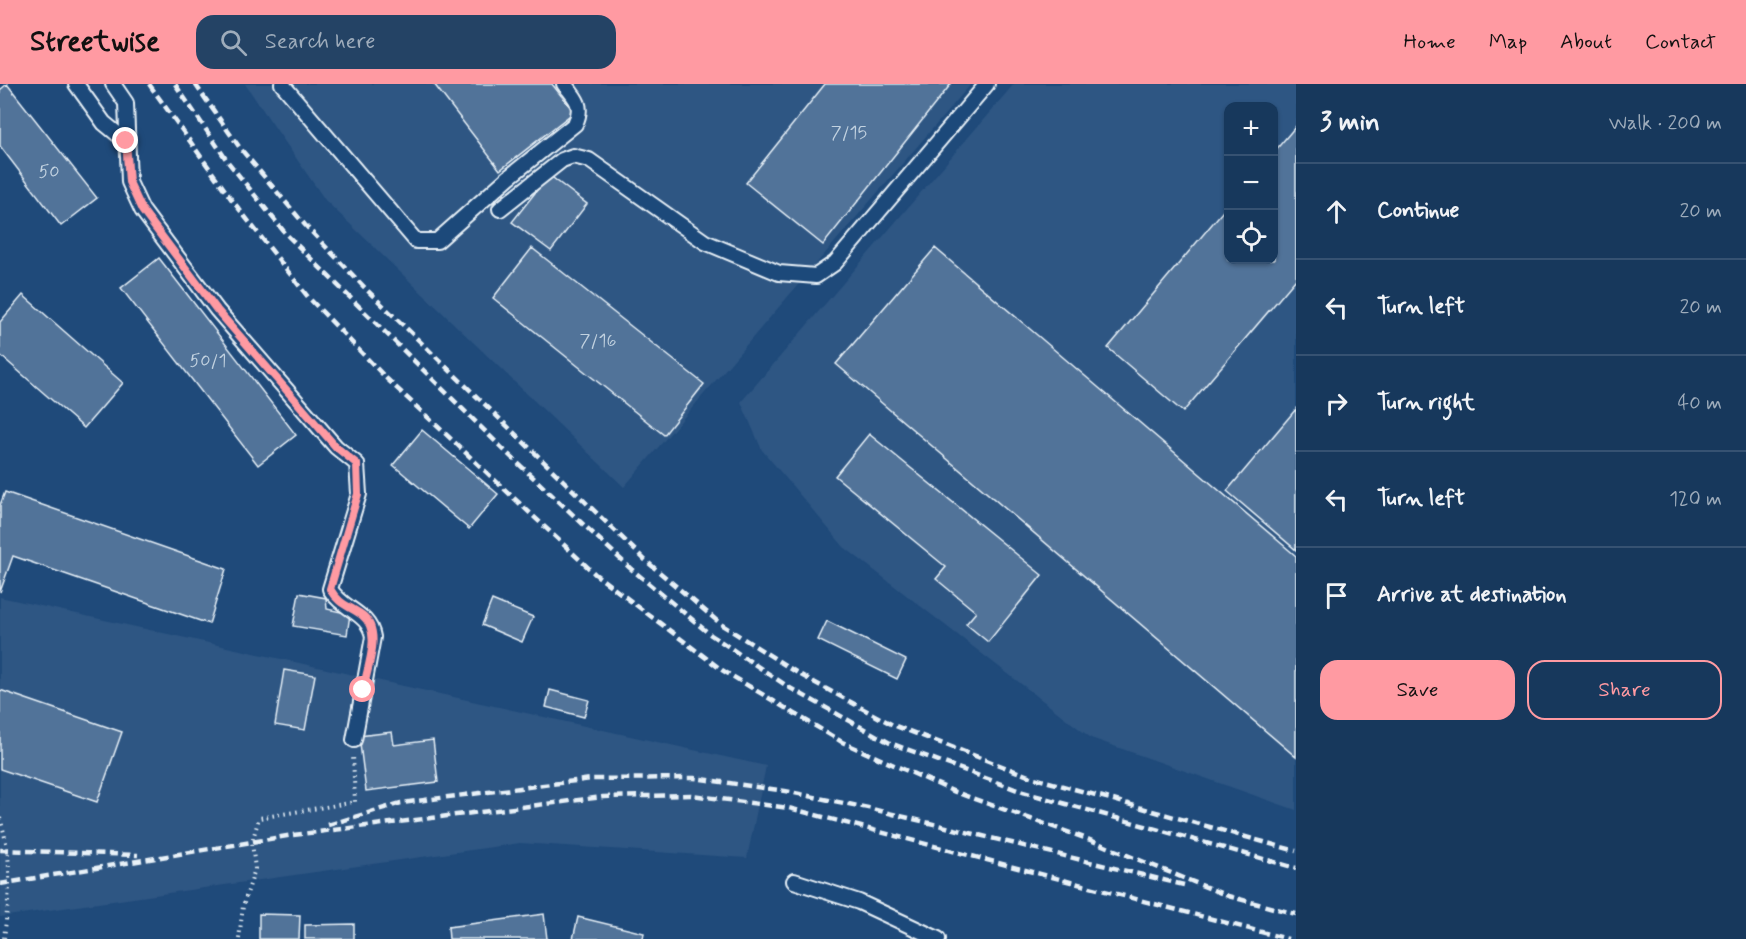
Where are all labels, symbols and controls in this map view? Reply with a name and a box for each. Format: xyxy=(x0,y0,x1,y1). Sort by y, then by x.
search box xyxy=(196,15,616,69)
text: Streetwise xyxy=(30,24,160,61)
icon: search xyxy=(217,26,250,59)
text: Search here xyxy=(265,28,375,56)
text: Home xyxy=(1404,28,1456,56)
text: Map xyxy=(1489,28,1527,56)
text: About xyxy=(1560,28,1612,56)
text: Contact xyxy=(1645,28,1716,56)
map controls xyxy=(1224,102,1278,264)
button: + xyxy=(1224,102,1278,156)
text: 3 min xyxy=(1320,106,1380,140)
text: Walk · 200 m xyxy=(1609,110,1722,137)
house number: 7/15 xyxy=(831,121,867,145)
route end xyxy=(112,127,138,153)
button: − xyxy=(1224,156,1278,210)
house number: 50 xyxy=(38,160,60,184)
icon: ahead xyxy=(1320,195,1353,228)
text: Continue xyxy=(1377,197,1459,225)
text: 20 m xyxy=(1679,198,1722,225)
button: locate xyxy=(1224,210,1278,264)
icon: left xyxy=(1320,291,1353,324)
text: Turn left xyxy=(1377,293,1465,321)
text: 20 m xyxy=(1679,294,1722,321)
house number: 7/16 xyxy=(580,329,616,353)
house number: 50/1 xyxy=(190,349,227,373)
icon: right xyxy=(1320,387,1353,420)
text: Turn right xyxy=(1377,389,1475,417)
text: 40 m xyxy=(1678,390,1722,417)
icon: left xyxy=(1320,483,1353,516)
text: Turn left xyxy=(1377,485,1465,513)
text: 120 m xyxy=(1669,486,1722,513)
icon: arrive xyxy=(1320,579,1353,612)
text: Arrive at destination xyxy=(1377,581,1567,609)
button: Save xyxy=(1320,660,1515,720)
button: Share xyxy=(1527,660,1722,720)
route start xyxy=(349,676,375,702)

